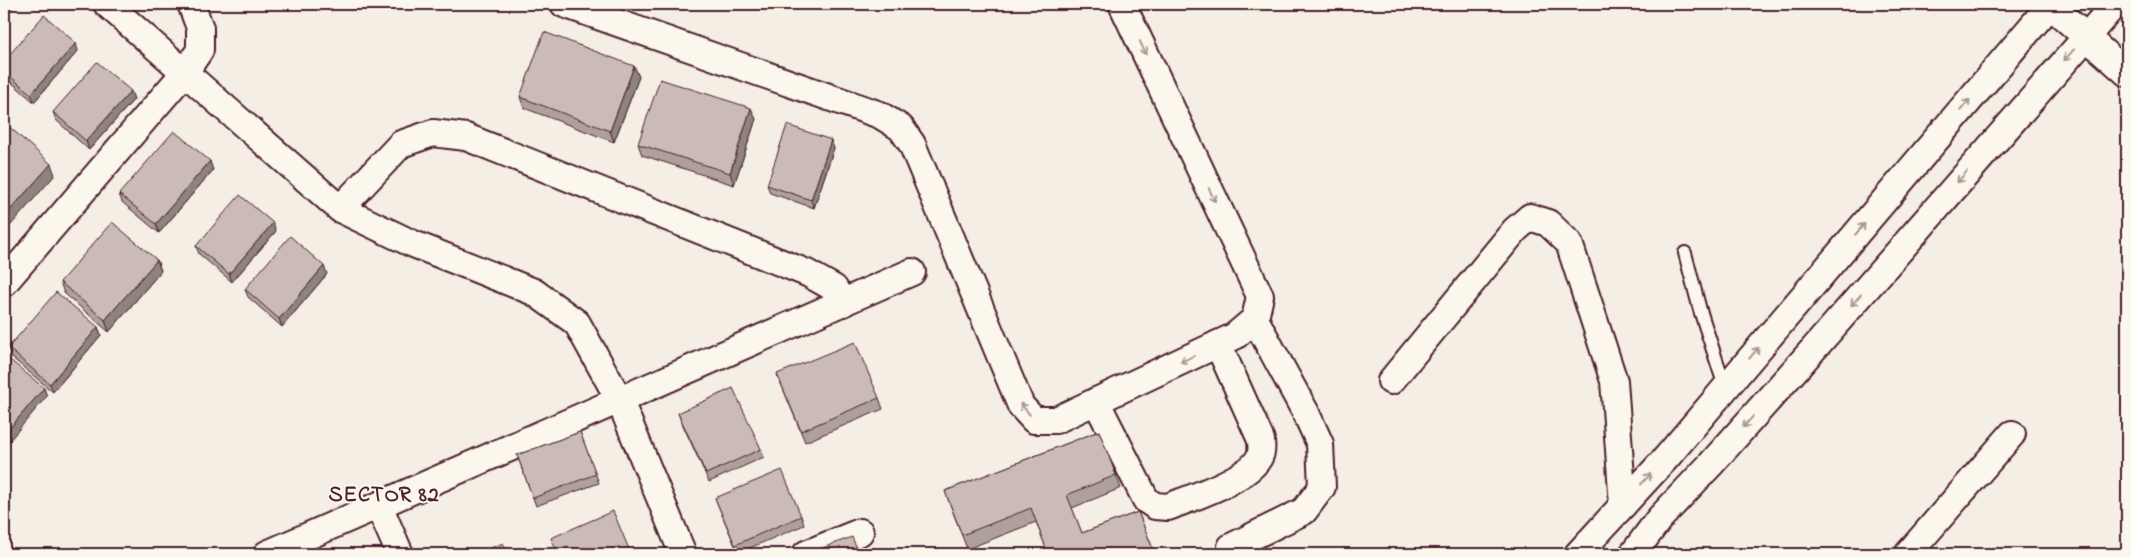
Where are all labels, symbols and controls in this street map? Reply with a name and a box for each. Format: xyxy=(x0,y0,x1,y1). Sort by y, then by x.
one-way arrow xyxy=(1138,40,1148,55)
one-way arrow xyxy=(2063,48,2074,61)
one-way arrow xyxy=(1959,99,1970,112)
one-way arrow xyxy=(1956,171,1968,184)
one-way arrow xyxy=(1208,187,1217,202)
one-way arrow xyxy=(1854,223,1865,236)
one-way arrow xyxy=(1850,294,1861,307)
one-way arrow xyxy=(1749,347,1760,360)
one-way arrow xyxy=(1179,354,1194,364)
one-way arrow xyxy=(1020,403,1031,416)
one-way arrow xyxy=(1743,416,1754,429)
one-way arrow xyxy=(1640,473,1652,486)
district label: SECTOR 82 xyxy=(328,480,440,512)

